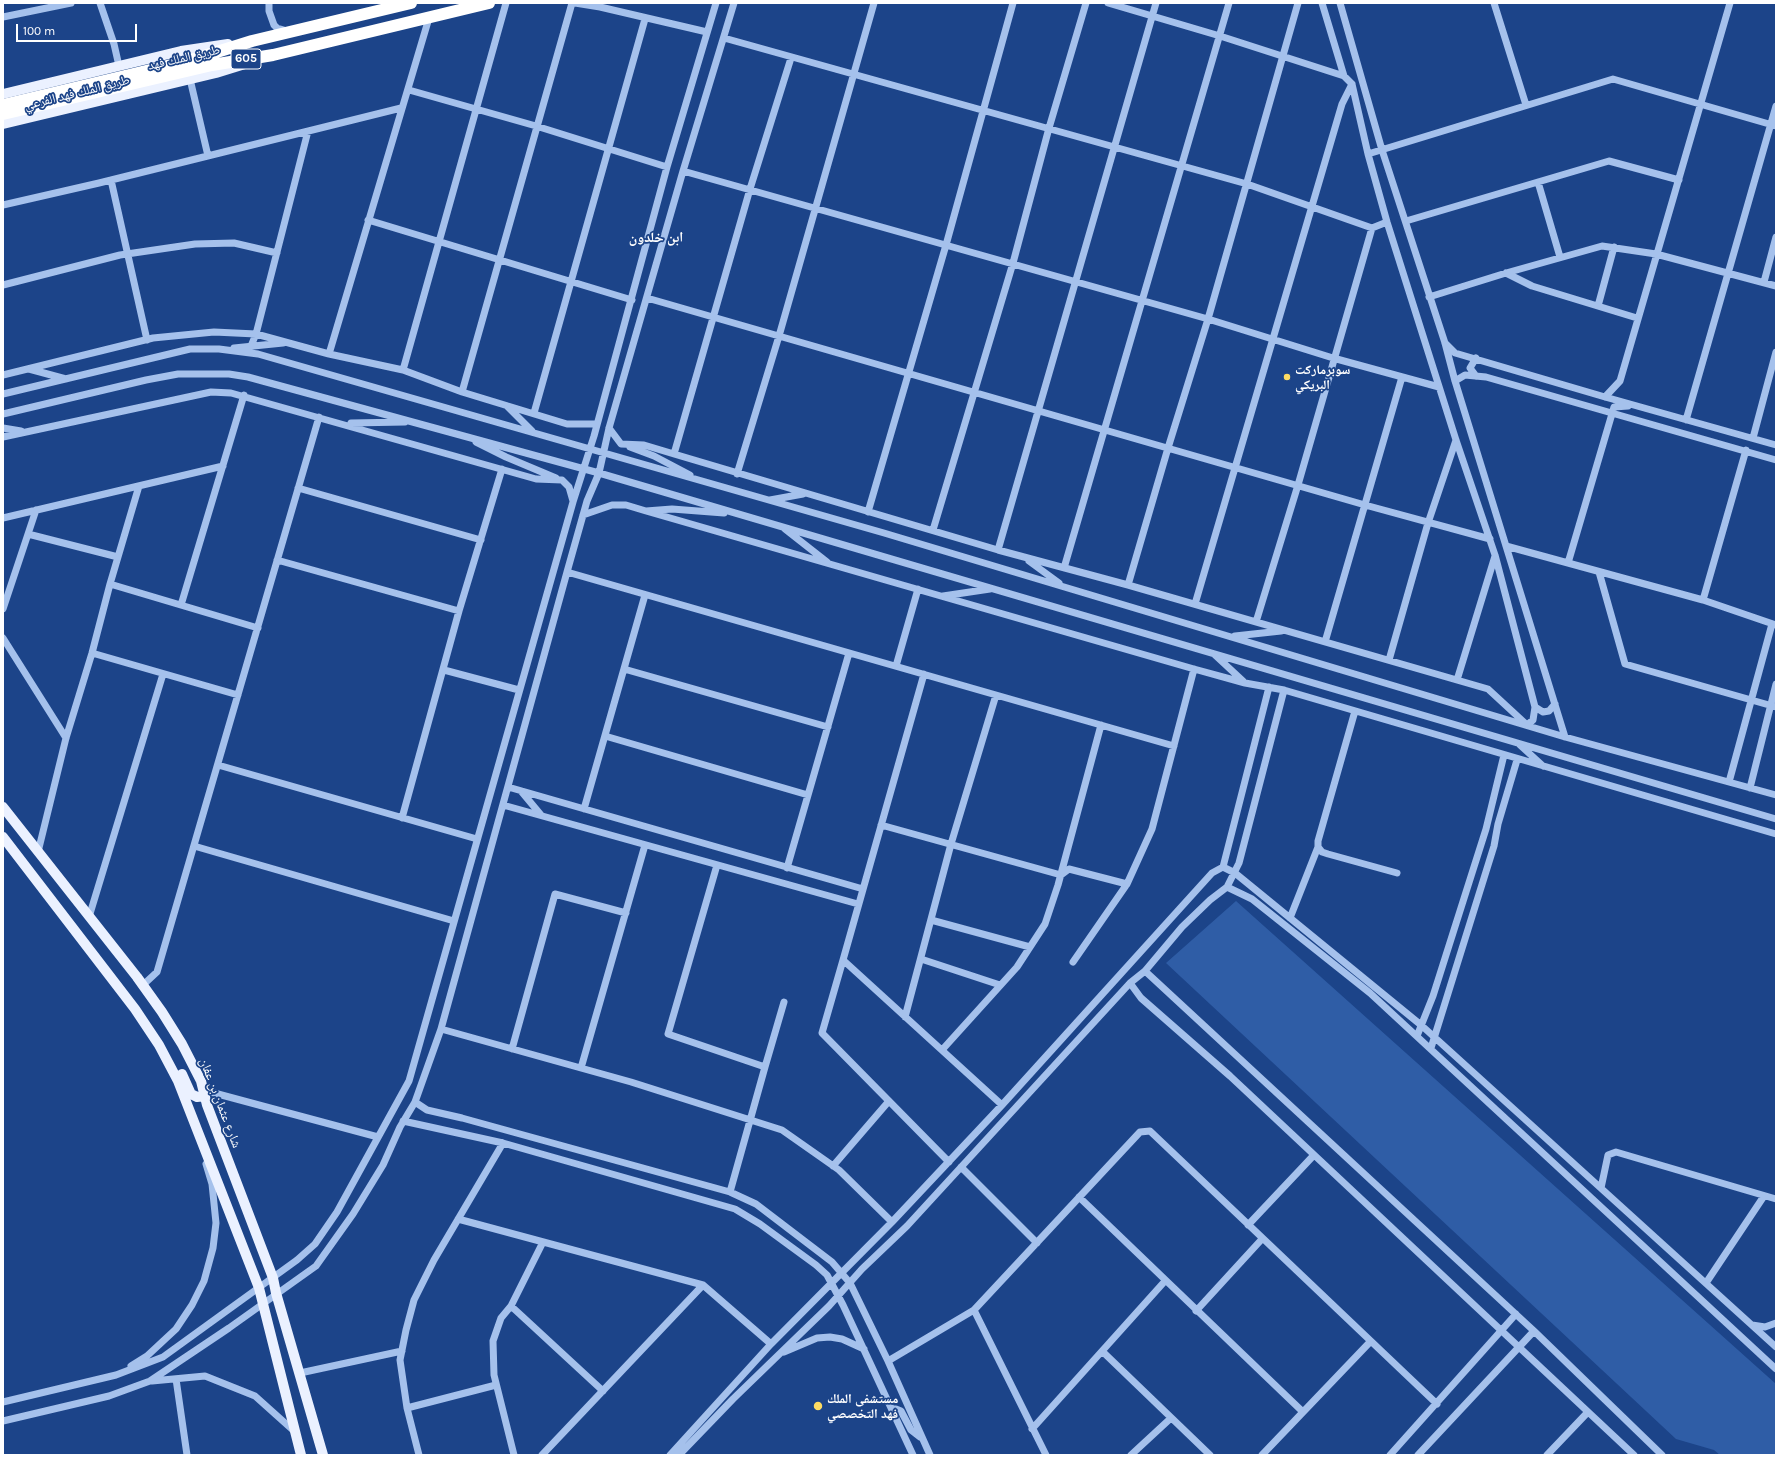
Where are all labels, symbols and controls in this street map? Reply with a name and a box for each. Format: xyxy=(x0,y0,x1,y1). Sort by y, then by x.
scale bar xyxy=(18,16,139,42)
text: 100 m xyxy=(23,24,55,38)
street label: طريق الملك فهد xyxy=(147,42,221,74)
road number: 605 xyxy=(231,49,261,69)
street label: طريق الملك فهد الفرعي xyxy=(23,72,131,114)
district label: ابن خلدون xyxy=(629,230,683,246)
place label: سوبرماركت البريكي xyxy=(1295,362,1350,393)
marker: سوبرماركت البريكي xyxy=(1282,372,1292,382)
street label: شارع عثمان بن عفان xyxy=(196,1056,244,1150)
place label: مستشفى الملك فهد التخصصي xyxy=(827,1391,898,1422)
marker: مستشفى الملك فهد التخصصي xyxy=(812,1400,824,1412)

